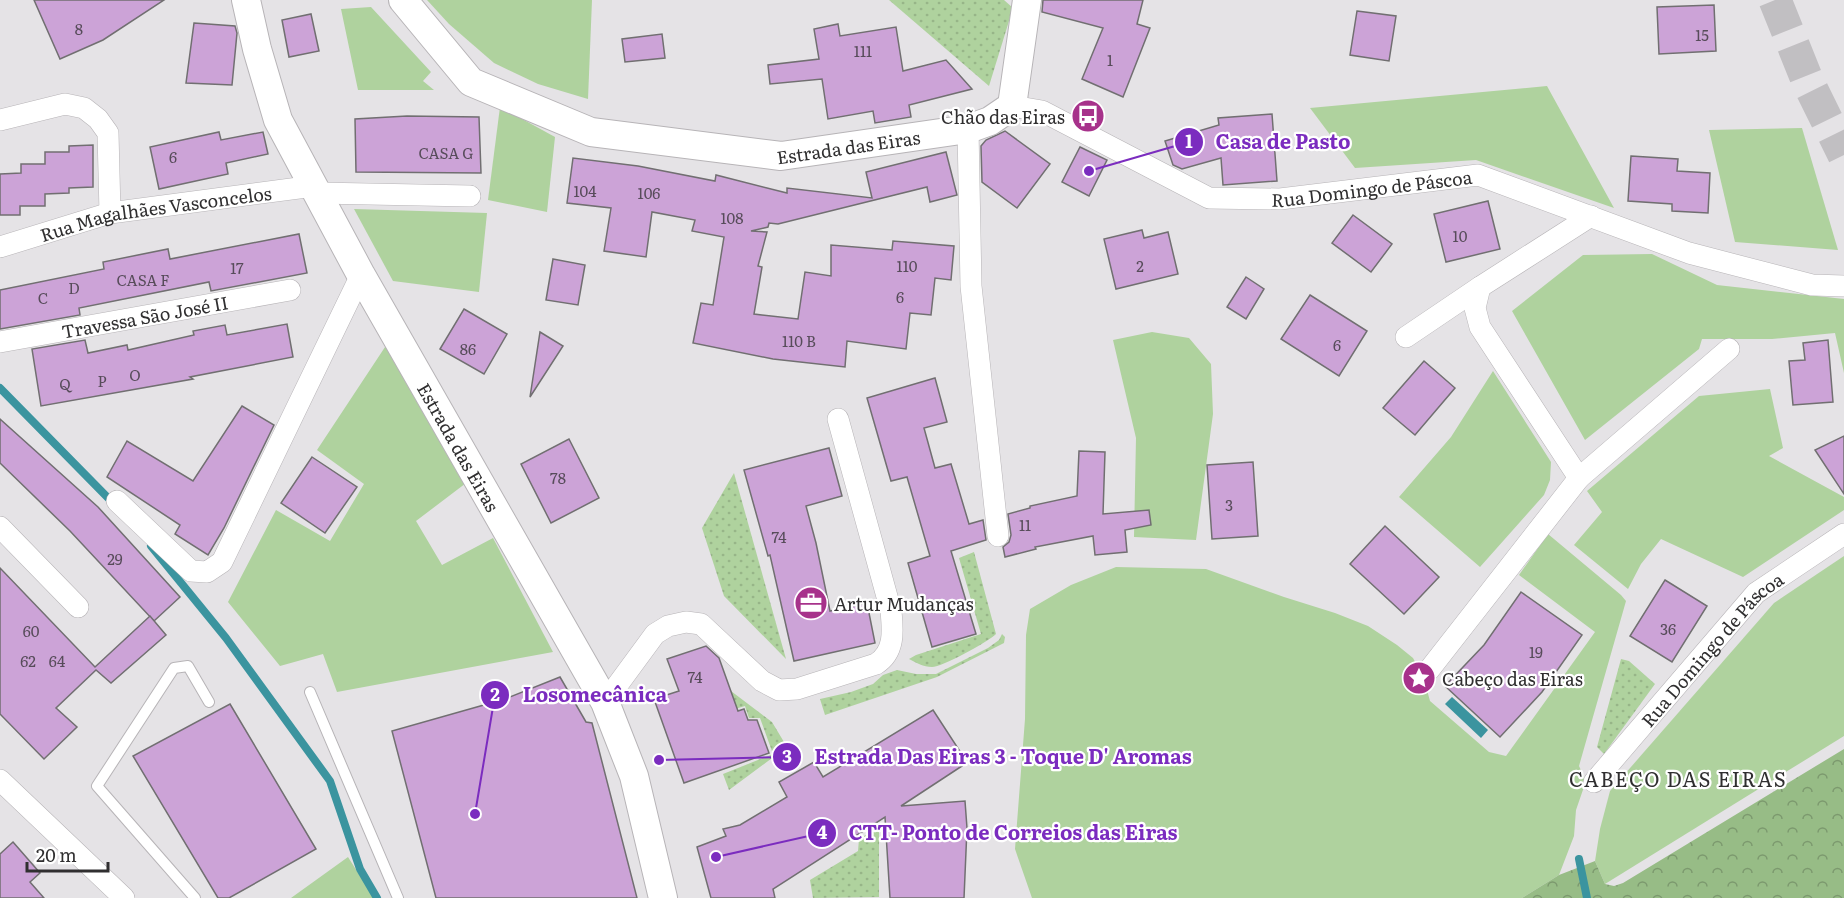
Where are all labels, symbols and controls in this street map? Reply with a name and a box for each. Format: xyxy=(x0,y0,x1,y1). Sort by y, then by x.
house number: 8 xyxy=(75,17,83,40)
house number: 15 xyxy=(1695,23,1709,46)
house number: 111 xyxy=(854,39,872,62)
house number: 1 xyxy=(1107,48,1113,71)
bus stop icon: Chão das Eiras xyxy=(1070,98,1106,134)
place label: Chão das Eiras xyxy=(941,103,1065,130)
street label: Estrada das Eiras xyxy=(775,123,922,170)
callout: Casa de Pasto xyxy=(1174,123,1363,161)
text: Casa de Pasto xyxy=(1216,125,1350,155)
text: 1 xyxy=(1185,127,1193,154)
house number: CASA G xyxy=(418,141,474,164)
house number: 6 xyxy=(169,145,177,168)
street label: Rua Domingo de Páscoa xyxy=(1271,162,1474,213)
street label: Rua Magalhães Vasconcelos xyxy=(36,178,273,247)
house number: 104 xyxy=(573,179,597,202)
house number: 106 xyxy=(638,181,660,204)
house number: 108 xyxy=(720,206,744,229)
house number: 10 xyxy=(1453,224,1468,247)
house number: 110 xyxy=(897,254,918,277)
house number: 2 xyxy=(1136,254,1144,277)
house number: 17 xyxy=(230,256,244,279)
house number: CASA F xyxy=(116,268,170,291)
house number: D xyxy=(68,276,80,299)
house number: 6 xyxy=(896,285,904,308)
house number: C xyxy=(38,286,48,309)
street label: Travessa São José II xyxy=(59,288,230,344)
house number: 110 B xyxy=(782,329,816,352)
house number: 6 xyxy=(1333,333,1341,356)
house number: 86 xyxy=(460,337,476,360)
house number: O xyxy=(129,363,141,386)
house number: P xyxy=(97,369,107,392)
house number: Q xyxy=(59,372,73,395)
street label: Estrada das Eiras xyxy=(412,377,507,516)
house number: 78 xyxy=(550,466,566,489)
house number: 3 xyxy=(1225,493,1233,516)
house number: 11 xyxy=(1019,513,1031,536)
house number: 74 xyxy=(772,525,786,548)
house number: 29 xyxy=(107,547,123,570)
street label: Rua Domingo de Páscoa xyxy=(1634,565,1789,732)
office icon: Artur Mudanças xyxy=(793,585,829,621)
place label: Artur Mudanças xyxy=(834,590,974,617)
house number: 36 xyxy=(1660,617,1676,640)
house number: 60 xyxy=(23,619,40,642)
house number: 19 xyxy=(1529,640,1543,663)
house number: 62 xyxy=(20,649,36,672)
house number: 64 xyxy=(49,649,65,672)
place icon: Cabeço das Eiras xyxy=(1401,660,1437,696)
house number: 74 xyxy=(688,665,702,688)
place label: Cabeço das Eiras xyxy=(1442,665,1583,692)
callout: Losomecânica xyxy=(480,676,679,714)
text: Losomecânica xyxy=(523,678,668,708)
text: 2 xyxy=(490,680,500,707)
callout: Estrada Das Eiras 3 - Toque D' Aromas xyxy=(772,738,1203,776)
text: Estrada Das Eiras 3 - Toque D' Aromas xyxy=(814,740,1192,770)
text: 3 xyxy=(782,742,792,769)
district label: CABEÇO DAS EIRAS xyxy=(1569,763,1787,793)
callout: CTT- Ponto de Correios das Eiras xyxy=(807,814,1190,852)
text: CTT- Ponto de Correios das Eiras xyxy=(848,816,1178,846)
text: 4 xyxy=(817,818,828,845)
scale bar xyxy=(27,835,108,873)
text: 20 m xyxy=(36,841,77,868)

